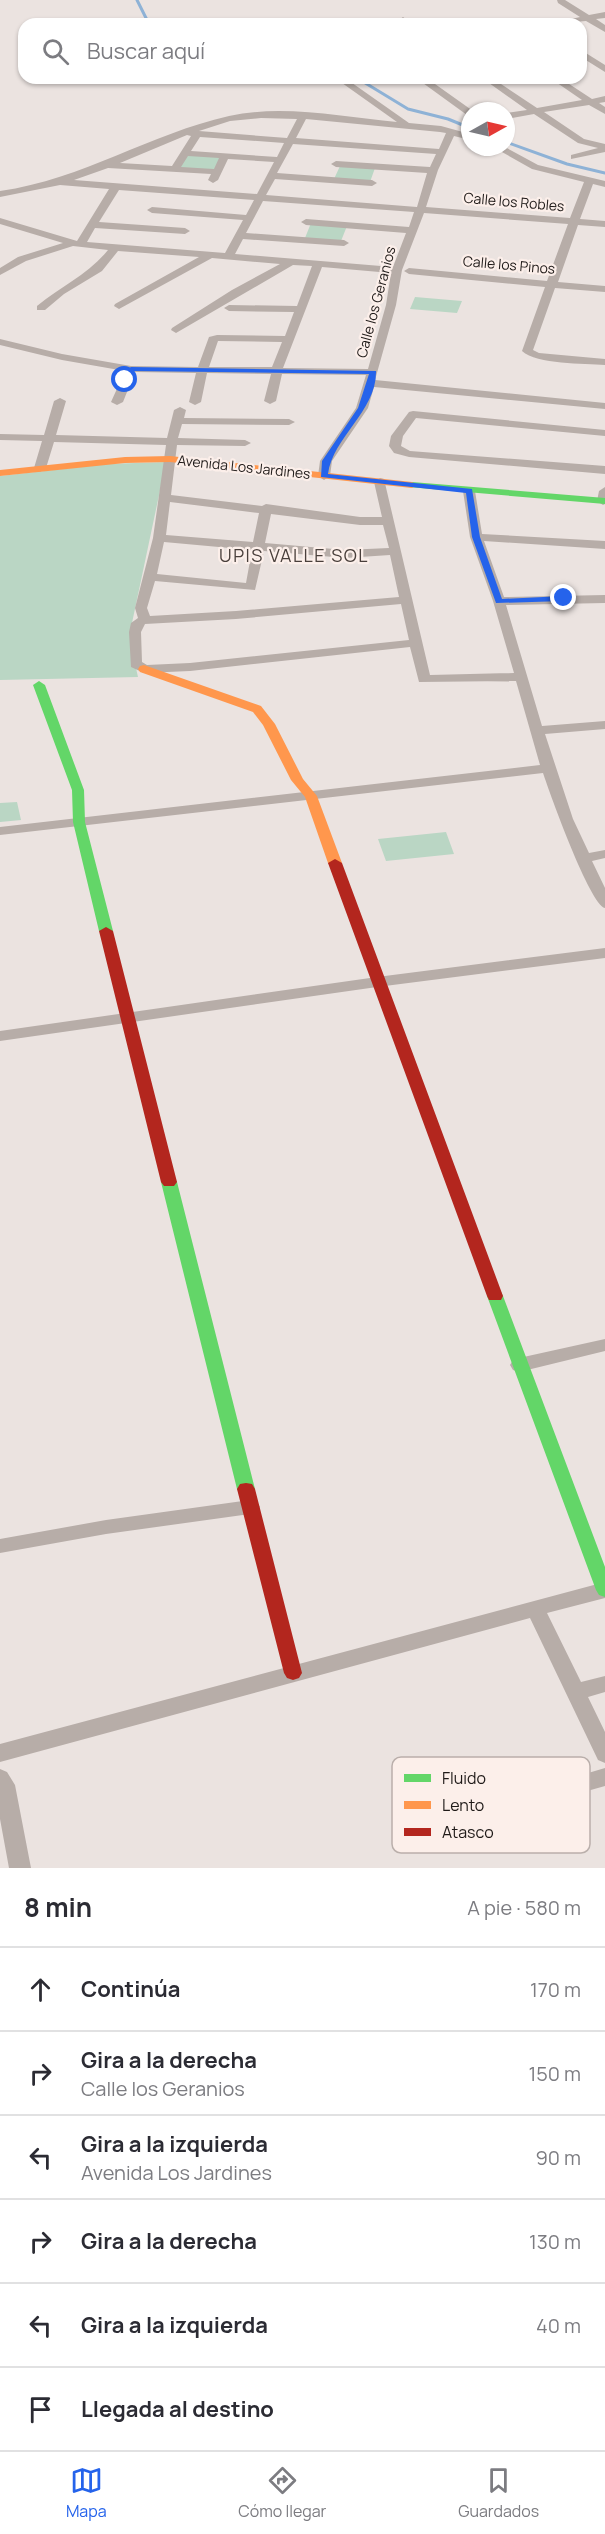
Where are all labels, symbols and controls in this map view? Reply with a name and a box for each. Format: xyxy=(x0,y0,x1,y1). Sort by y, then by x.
search box xyxy=(18,18,587,84)
icon: search xyxy=(39,35,72,68)
text: Buscar aquí xyxy=(87,36,205,66)
north arrow xyxy=(461,102,515,156)
street label: Calle los Robles xyxy=(463,188,565,215)
street label: Calle los Geranios xyxy=(351,244,400,360)
street label: Calle los Pinos xyxy=(462,251,556,278)
route start xyxy=(111,366,137,392)
street label: Avenida Los Jardines xyxy=(177,450,311,483)
district label: UPIS VALLE SOL xyxy=(219,543,369,567)
route end xyxy=(550,584,576,610)
legend xyxy=(392,1757,590,1853)
text: Fluido xyxy=(442,1767,486,1789)
text: Lento xyxy=(442,1794,484,1816)
text: Atasco xyxy=(442,1821,494,1843)
text: 8 min xyxy=(24,1889,92,1925)
text: A pie · 580 m xyxy=(467,1894,581,1921)
icon: ahead xyxy=(24,1973,57,2006)
text: Continúa xyxy=(81,1974,181,2004)
text: 170 m xyxy=(530,1976,581,2003)
text: Gira a la derecha xyxy=(81,2045,257,2075)
icon: right xyxy=(24,2057,57,2090)
text: 150 m xyxy=(528,2060,581,2087)
text: Calle los Geranios xyxy=(81,2075,245,2102)
text: Gira a la izquierda xyxy=(81,2129,268,2159)
icon: left xyxy=(24,2141,57,2174)
text: 90 m xyxy=(535,2144,581,2171)
text: Avenida Los Jardines xyxy=(81,2159,272,2186)
icon: right xyxy=(24,2225,57,2258)
text: Gira a la derecha xyxy=(81,2226,257,2256)
text: 130 m xyxy=(529,2228,581,2255)
icon: left xyxy=(24,2309,57,2342)
text: Gira a la izquierda xyxy=(81,2310,268,2340)
text: 40 m xyxy=(536,2312,581,2339)
icon: arrive xyxy=(24,2393,57,2426)
text: Llegada al destino xyxy=(81,2394,274,2424)
tab: Mapa xyxy=(66,2464,107,2522)
tab: Cómo llegar xyxy=(238,2464,326,2522)
tab: Guardados xyxy=(458,2464,539,2522)

